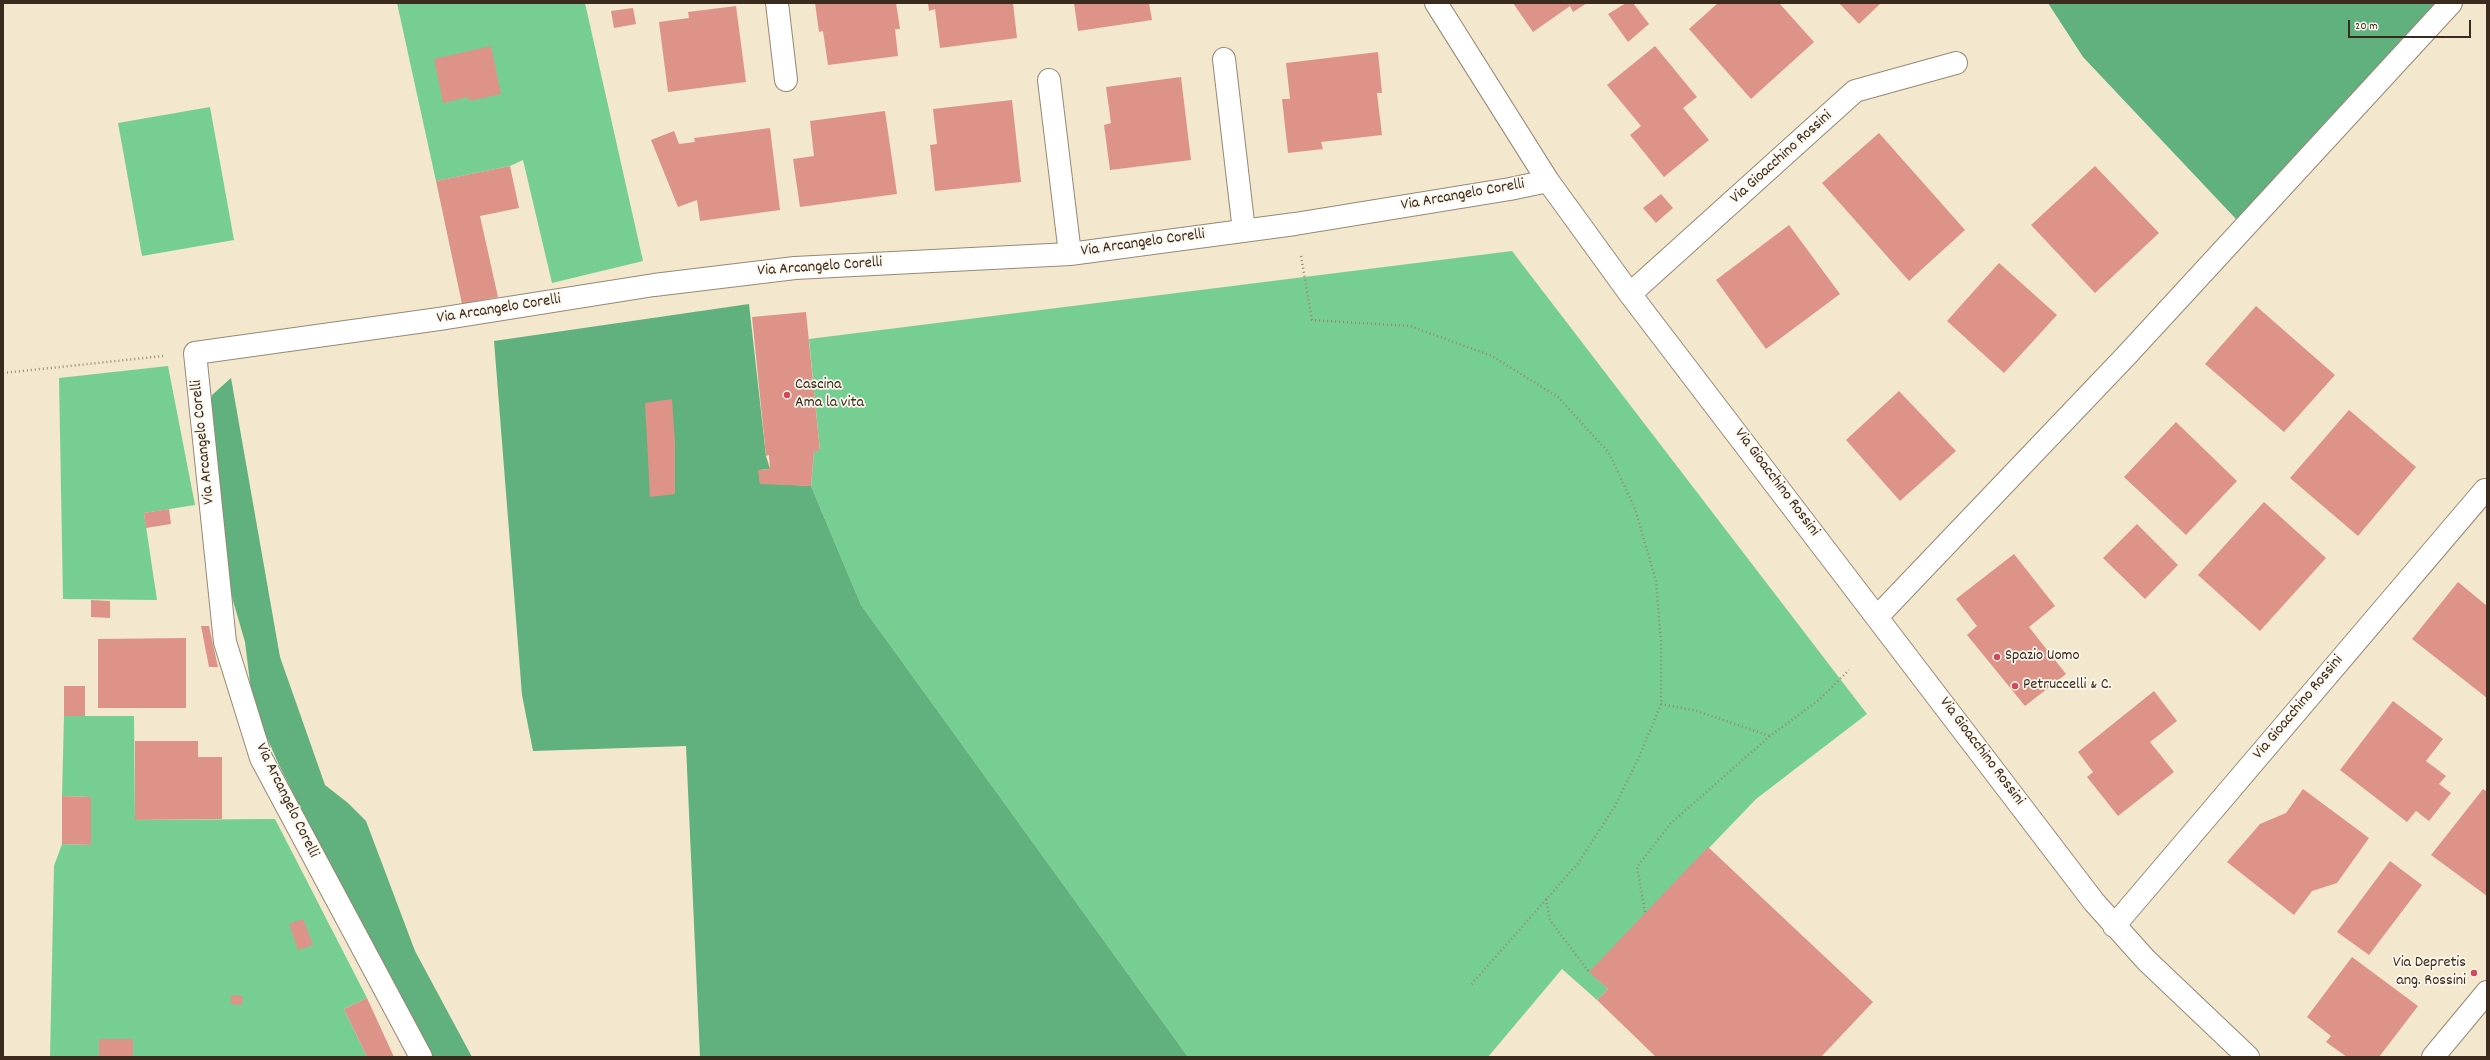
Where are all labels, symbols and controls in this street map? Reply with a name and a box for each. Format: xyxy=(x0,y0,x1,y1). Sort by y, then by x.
scale bar xyxy=(2350,12,2473,38)
text: 20 m xyxy=(2355,18,2378,35)
street label: Via Gioacchino Rossini xyxy=(1727,107,1837,209)
street label: Via Arcangelo Corelli xyxy=(1400,176,1526,216)
street label: Via Arcangelo Corelli xyxy=(1080,226,1206,262)
street label: Via Arcangelo Corelli xyxy=(757,254,883,282)
street label: Via Arcangelo Corelli xyxy=(436,291,562,329)
place label: Cascina Ama la vita xyxy=(795,376,864,414)
street label: Via Arcangelo Corelli xyxy=(188,379,220,505)
marker: Cascina Ama la vita xyxy=(782,390,792,400)
street label: Via Gioacchino Rossini xyxy=(1729,425,1823,541)
place label: Spazio Uomo xyxy=(2005,647,2080,667)
marker: Spazio Uomo xyxy=(1992,652,2002,662)
street label: Via Gioacchino Rossini xyxy=(2250,652,2348,764)
place label: Petruccelli & C. xyxy=(2023,676,2111,696)
marker: Petruccelli & C. xyxy=(2010,681,2020,691)
street label: Via Gioacchino Rossini xyxy=(1934,694,2028,810)
street label: Via Arcangelo Corelli xyxy=(250,741,322,861)
place label: Via Depretis ang. Rossini xyxy=(2393,954,2466,992)
marker: Via Depretis ang. Rossini xyxy=(2469,968,2479,978)

